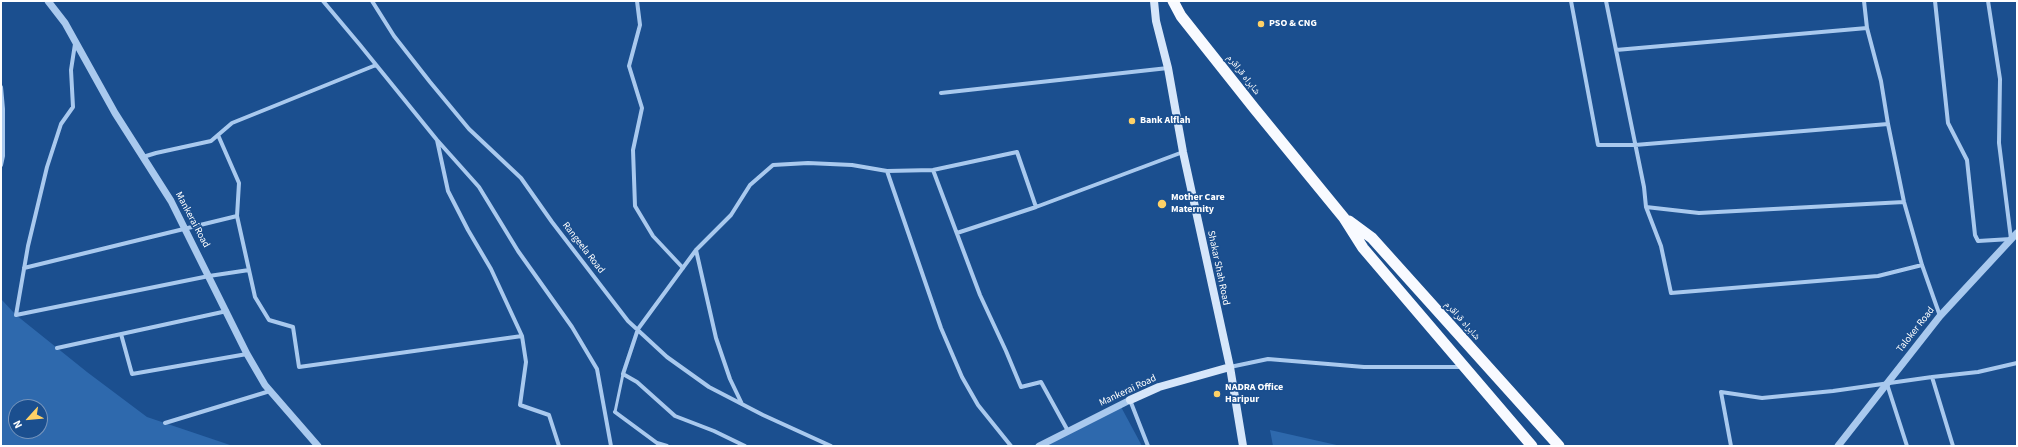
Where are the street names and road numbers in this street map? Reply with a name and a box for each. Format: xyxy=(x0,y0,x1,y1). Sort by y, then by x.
street label: شاہراہ قراقرم xyxy=(1223,52,1263,98)
street label: Mankerai Road xyxy=(172,190,212,250)
street label: Rangeela Road xyxy=(559,220,607,276)
street label: Shakar Shah Road xyxy=(1204,230,1232,306)
street label: شاہراہ قراقرم xyxy=(1441,299,1483,343)
street label: Taloker Road xyxy=(1895,305,1937,355)
street label: Mankerai Road xyxy=(1098,373,1158,409)

